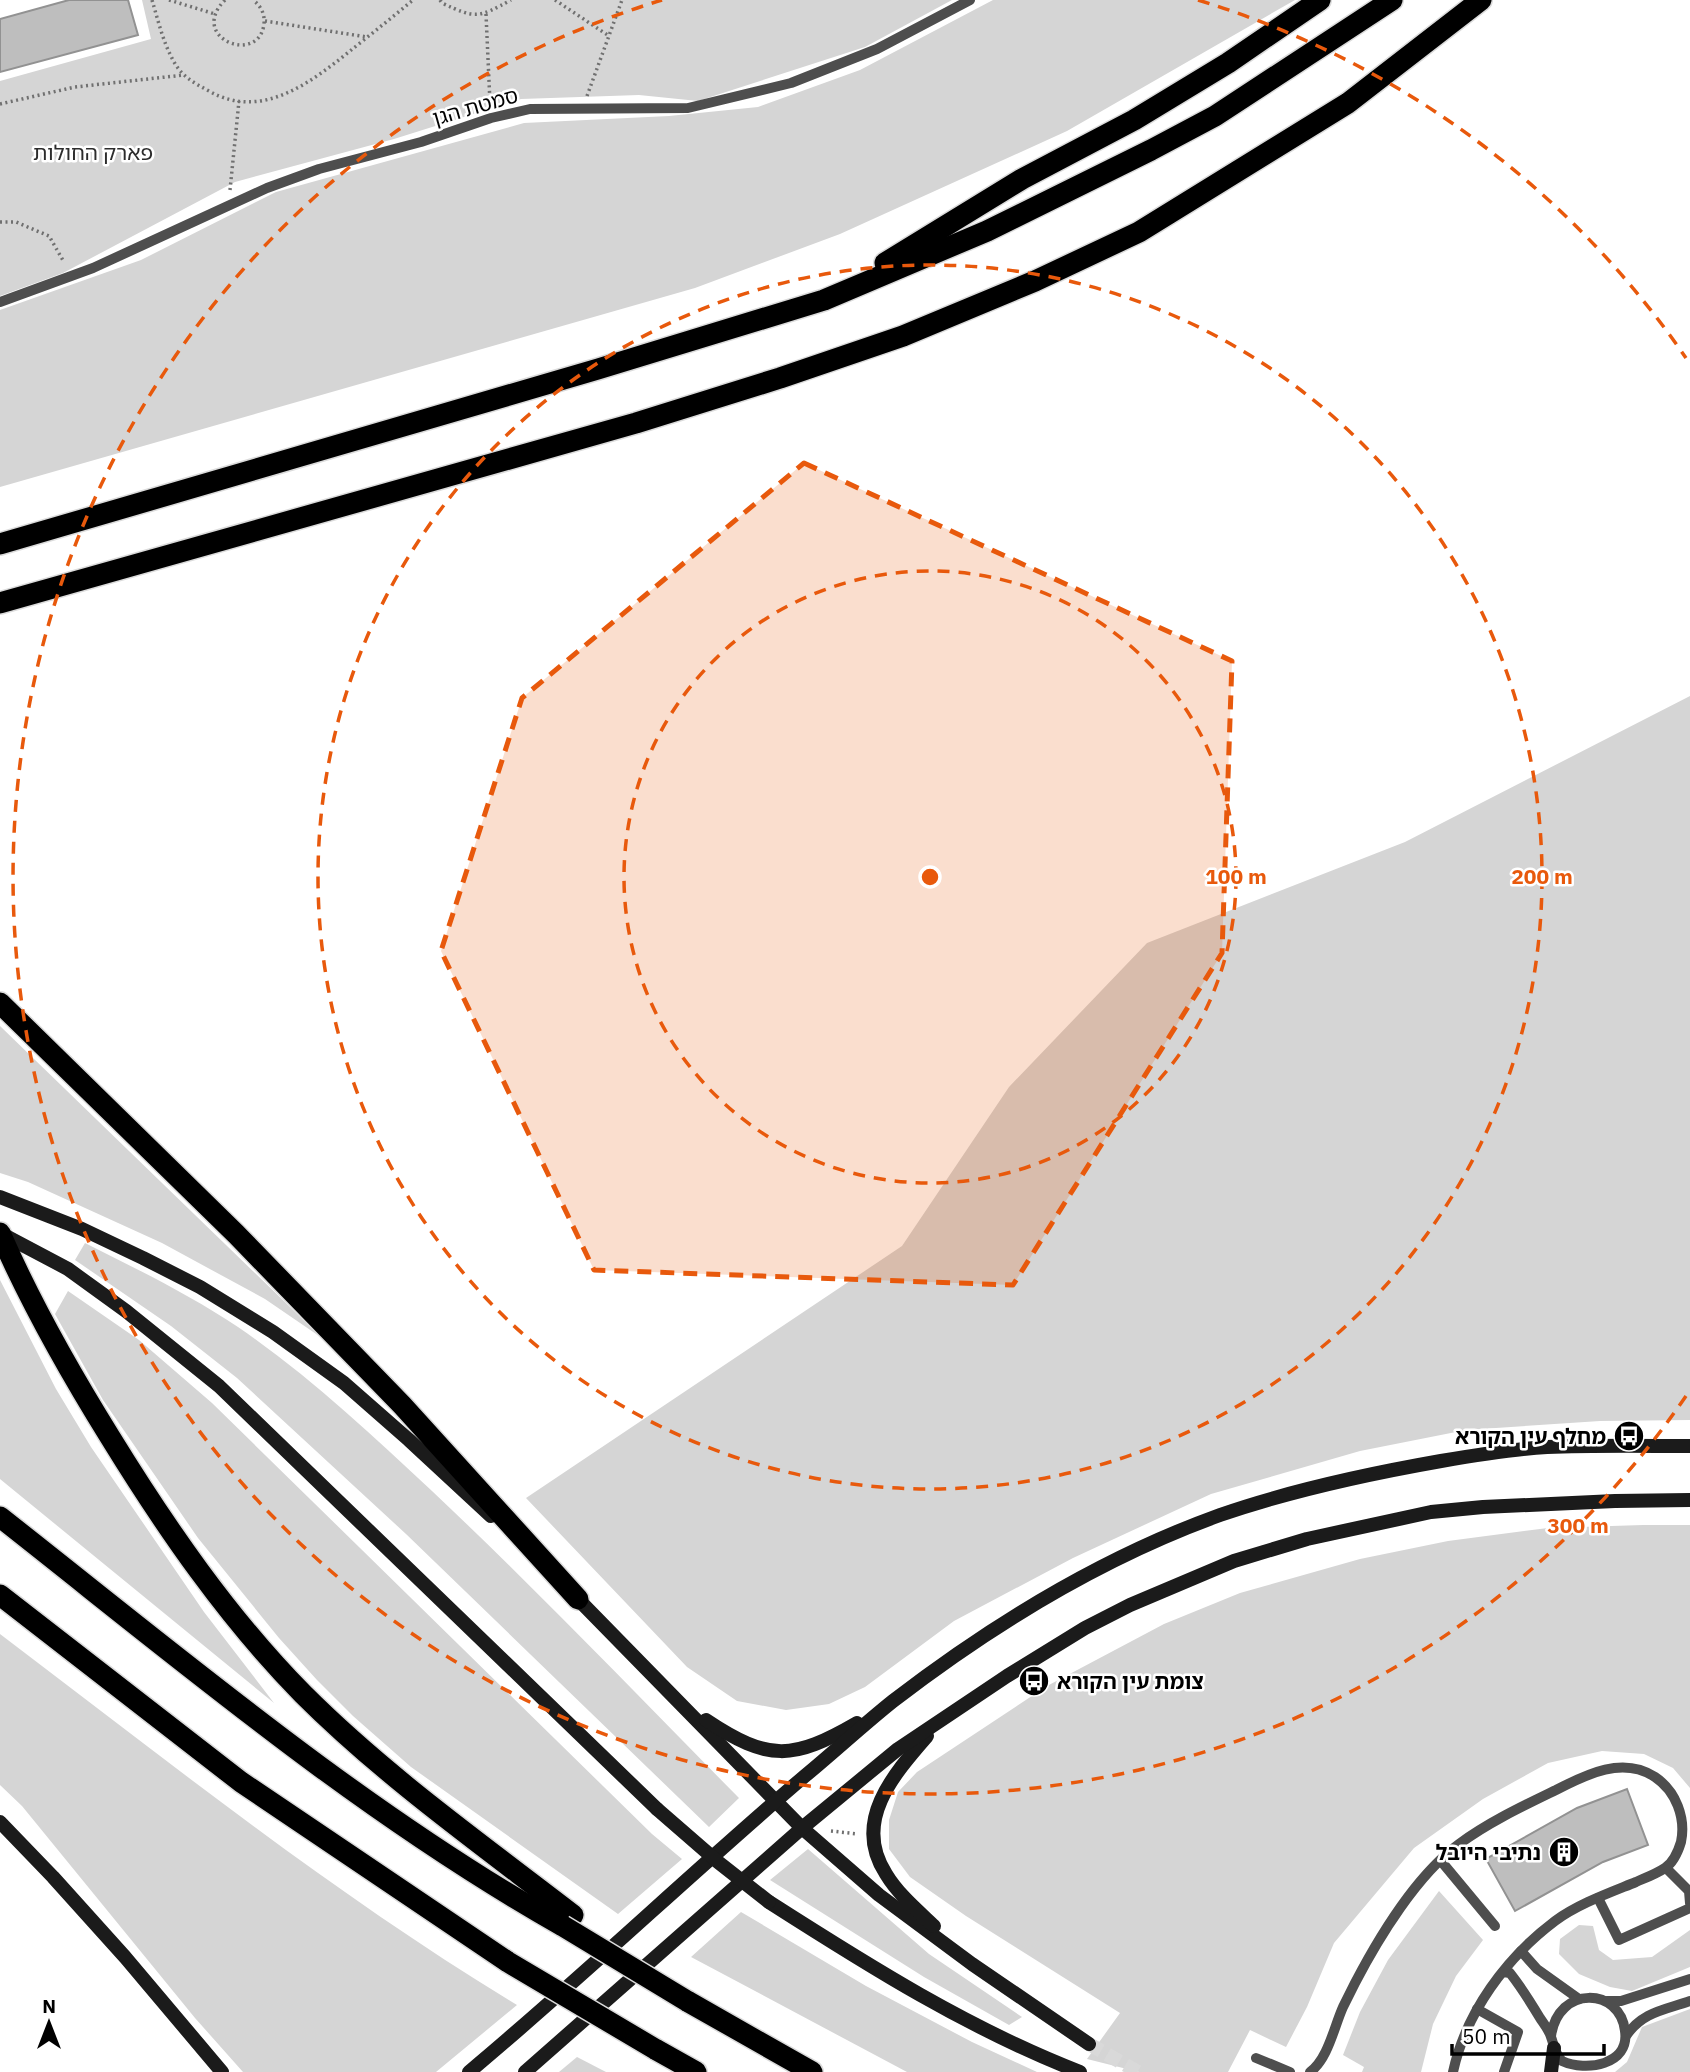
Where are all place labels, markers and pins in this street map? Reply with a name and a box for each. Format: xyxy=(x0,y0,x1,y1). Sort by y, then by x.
centre of rings xyxy=(918,865,942,889)
bus stop icon: מחלף עין הקורא xyxy=(1612,1419,1646,1453)
place label: מחלף עין הקורא xyxy=(1455,1422,1606,1450)
bus stop icon: צומת עין הקורא xyxy=(1017,1664,1051,1698)
place label: צומת עין הקורא xyxy=(1057,1667,1204,1695)
building icon: נתיבי היובל xyxy=(1547,1835,1581,1869)
place label: נתיבי היובל xyxy=(1436,1838,1541,1866)

